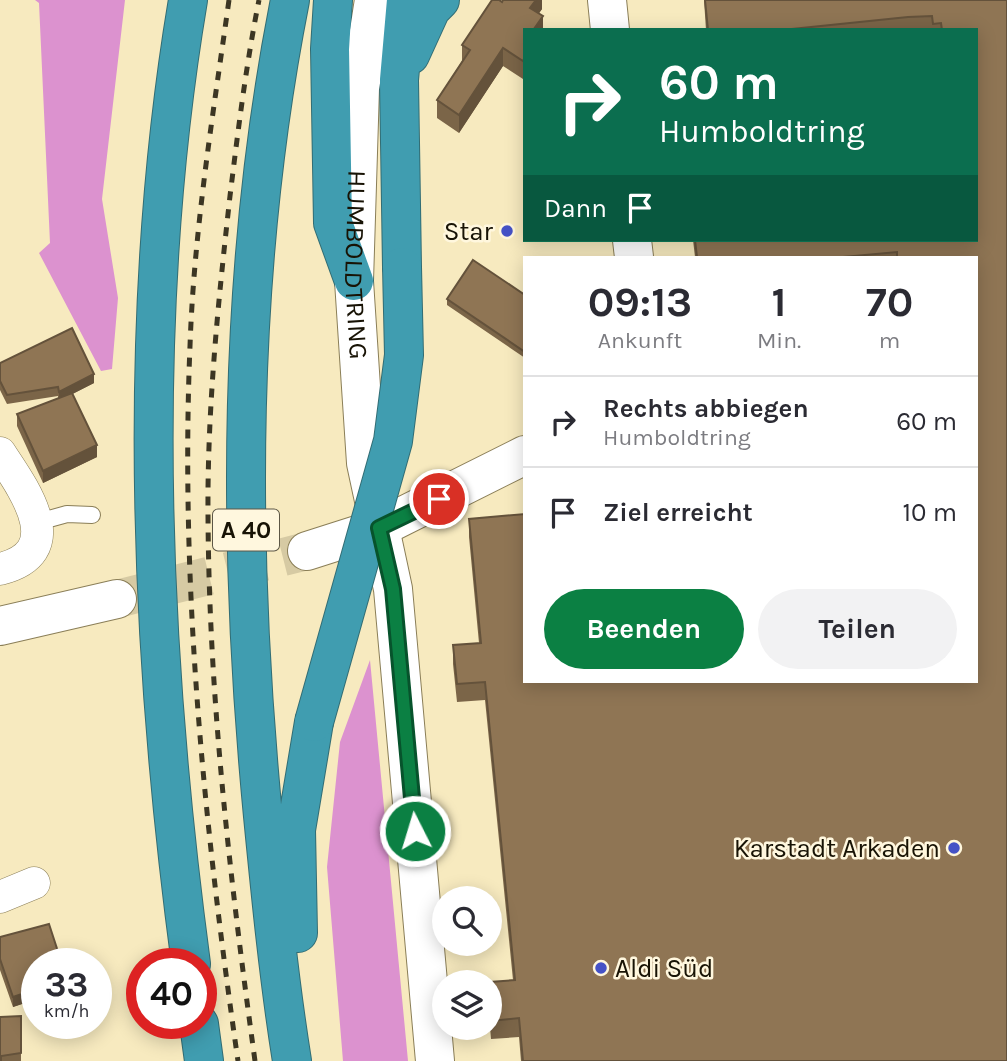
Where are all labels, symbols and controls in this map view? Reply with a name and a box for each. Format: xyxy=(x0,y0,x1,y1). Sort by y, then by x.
text: 60 m xyxy=(659,54,779,111)
icon: right xyxy=(544,56,635,147)
text: Humboldtring xyxy=(659,113,865,150)
street label: HUMBOLDTRING xyxy=(338,170,375,360)
icon: arrive xyxy=(621,189,659,227)
text: Dann xyxy=(544,193,607,224)
place label: Star xyxy=(444,216,494,247)
marker: Star xyxy=(499,223,515,239)
text: 09:13 xyxy=(588,277,692,327)
text: 1 xyxy=(772,277,787,327)
text: 70 xyxy=(866,277,913,327)
text: Ankunft xyxy=(598,327,682,354)
text: Min. xyxy=(757,327,801,354)
text: m xyxy=(879,327,900,354)
text: Rechts abbiegen xyxy=(603,393,809,424)
icon: right xyxy=(544,403,582,441)
text: 60 m xyxy=(896,406,957,437)
text: Humboldtring xyxy=(603,424,751,451)
pin xyxy=(409,469,469,529)
icon: arrive xyxy=(420,480,458,518)
icon: arrive xyxy=(544,494,582,532)
text: Ziel erreicht xyxy=(603,497,753,528)
text: 10 m xyxy=(902,497,957,528)
road number: A 40 xyxy=(213,509,279,550)
button: Beenden xyxy=(544,589,744,669)
button: Teilen xyxy=(758,589,957,669)
position arrow xyxy=(378,794,452,868)
place label: Karstadt Arkaden xyxy=(734,833,940,864)
marker: Karstadt Arkaden xyxy=(946,840,962,856)
map controls xyxy=(432,886,502,1040)
button: search xyxy=(432,886,502,956)
speed limit sign: 40 xyxy=(126,948,217,1039)
place label: Aldi Süd xyxy=(615,953,713,984)
marker: Aldi Süd xyxy=(593,960,609,976)
text: 33 xyxy=(45,964,88,1005)
button: layers xyxy=(432,970,502,1040)
text: km/h xyxy=(44,1000,89,1022)

